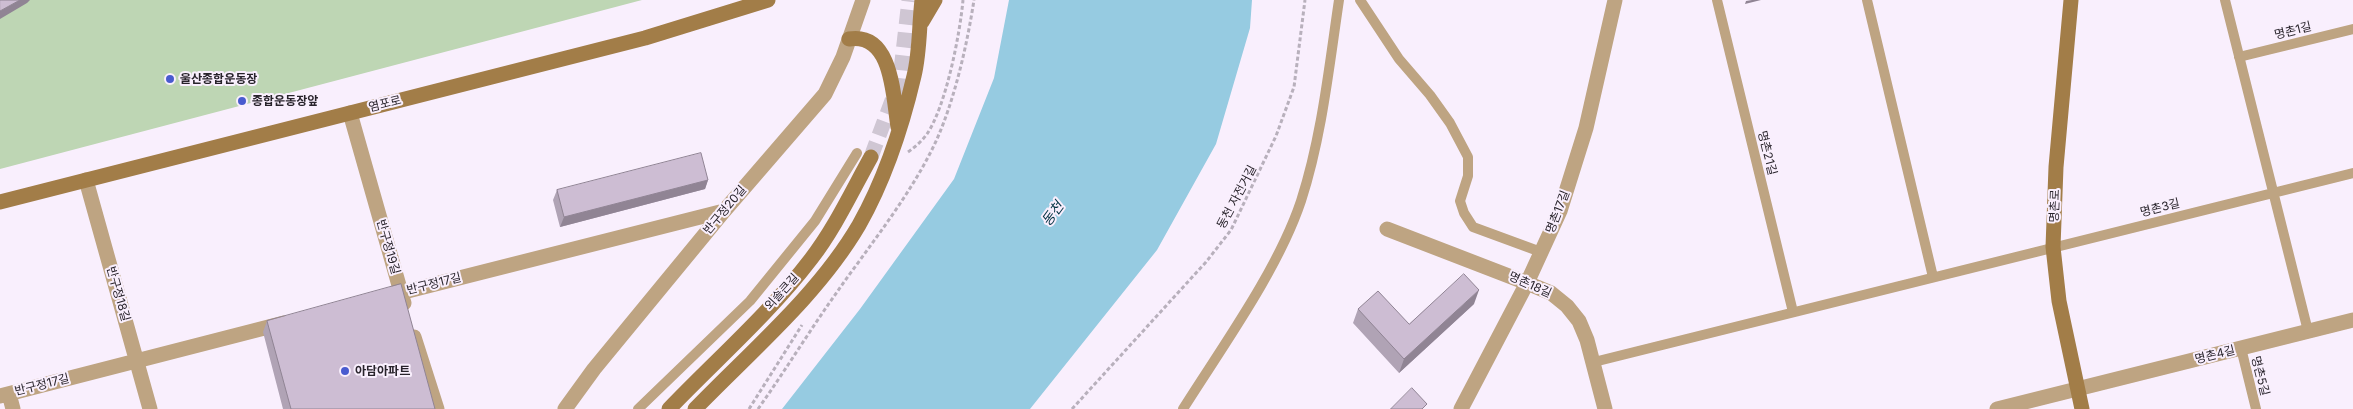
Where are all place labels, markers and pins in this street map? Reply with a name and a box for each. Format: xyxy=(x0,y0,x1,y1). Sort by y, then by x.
place label: 울산종합운동장 xyxy=(180,72,257,86)
marker: 울산종합운동장 xyxy=(164,73,176,85)
place label: 종합운동장앞 xyxy=(252,94,318,108)
marker: 종합운동장앞 xyxy=(236,95,248,107)
place label: 아담아파트 xyxy=(355,364,410,378)
marker: 아담아파트 xyxy=(339,365,351,377)

